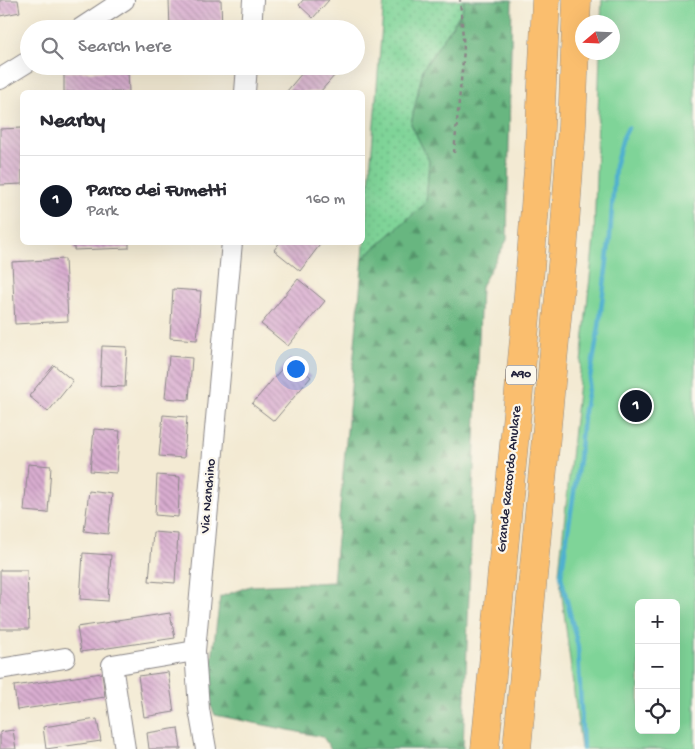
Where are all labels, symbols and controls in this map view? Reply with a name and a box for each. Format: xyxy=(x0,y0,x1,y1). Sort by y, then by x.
north arrow xyxy=(575,15,620,60)
search box xyxy=(20,20,365,75)
icon: search xyxy=(38,34,66,62)
text: Search here xyxy=(78,36,172,59)
text: Nearby xyxy=(40,110,105,135)
text: Parco dei Fumetti xyxy=(87,180,227,203)
text: 1 xyxy=(53,191,59,210)
text: 160 m xyxy=(306,191,345,210)
text: Park xyxy=(87,203,118,222)
your location xyxy=(283,356,309,382)
road number: A90 xyxy=(506,366,536,384)
pin: 1 xyxy=(620,387,652,425)
street label: Grande Raccordo Anulare xyxy=(494,404,526,553)
street label: Via Nanchino xyxy=(197,458,221,535)
map controls xyxy=(635,599,680,734)
button: + xyxy=(635,599,680,644)
button: − xyxy=(635,644,680,689)
button: locate xyxy=(635,689,680,734)

